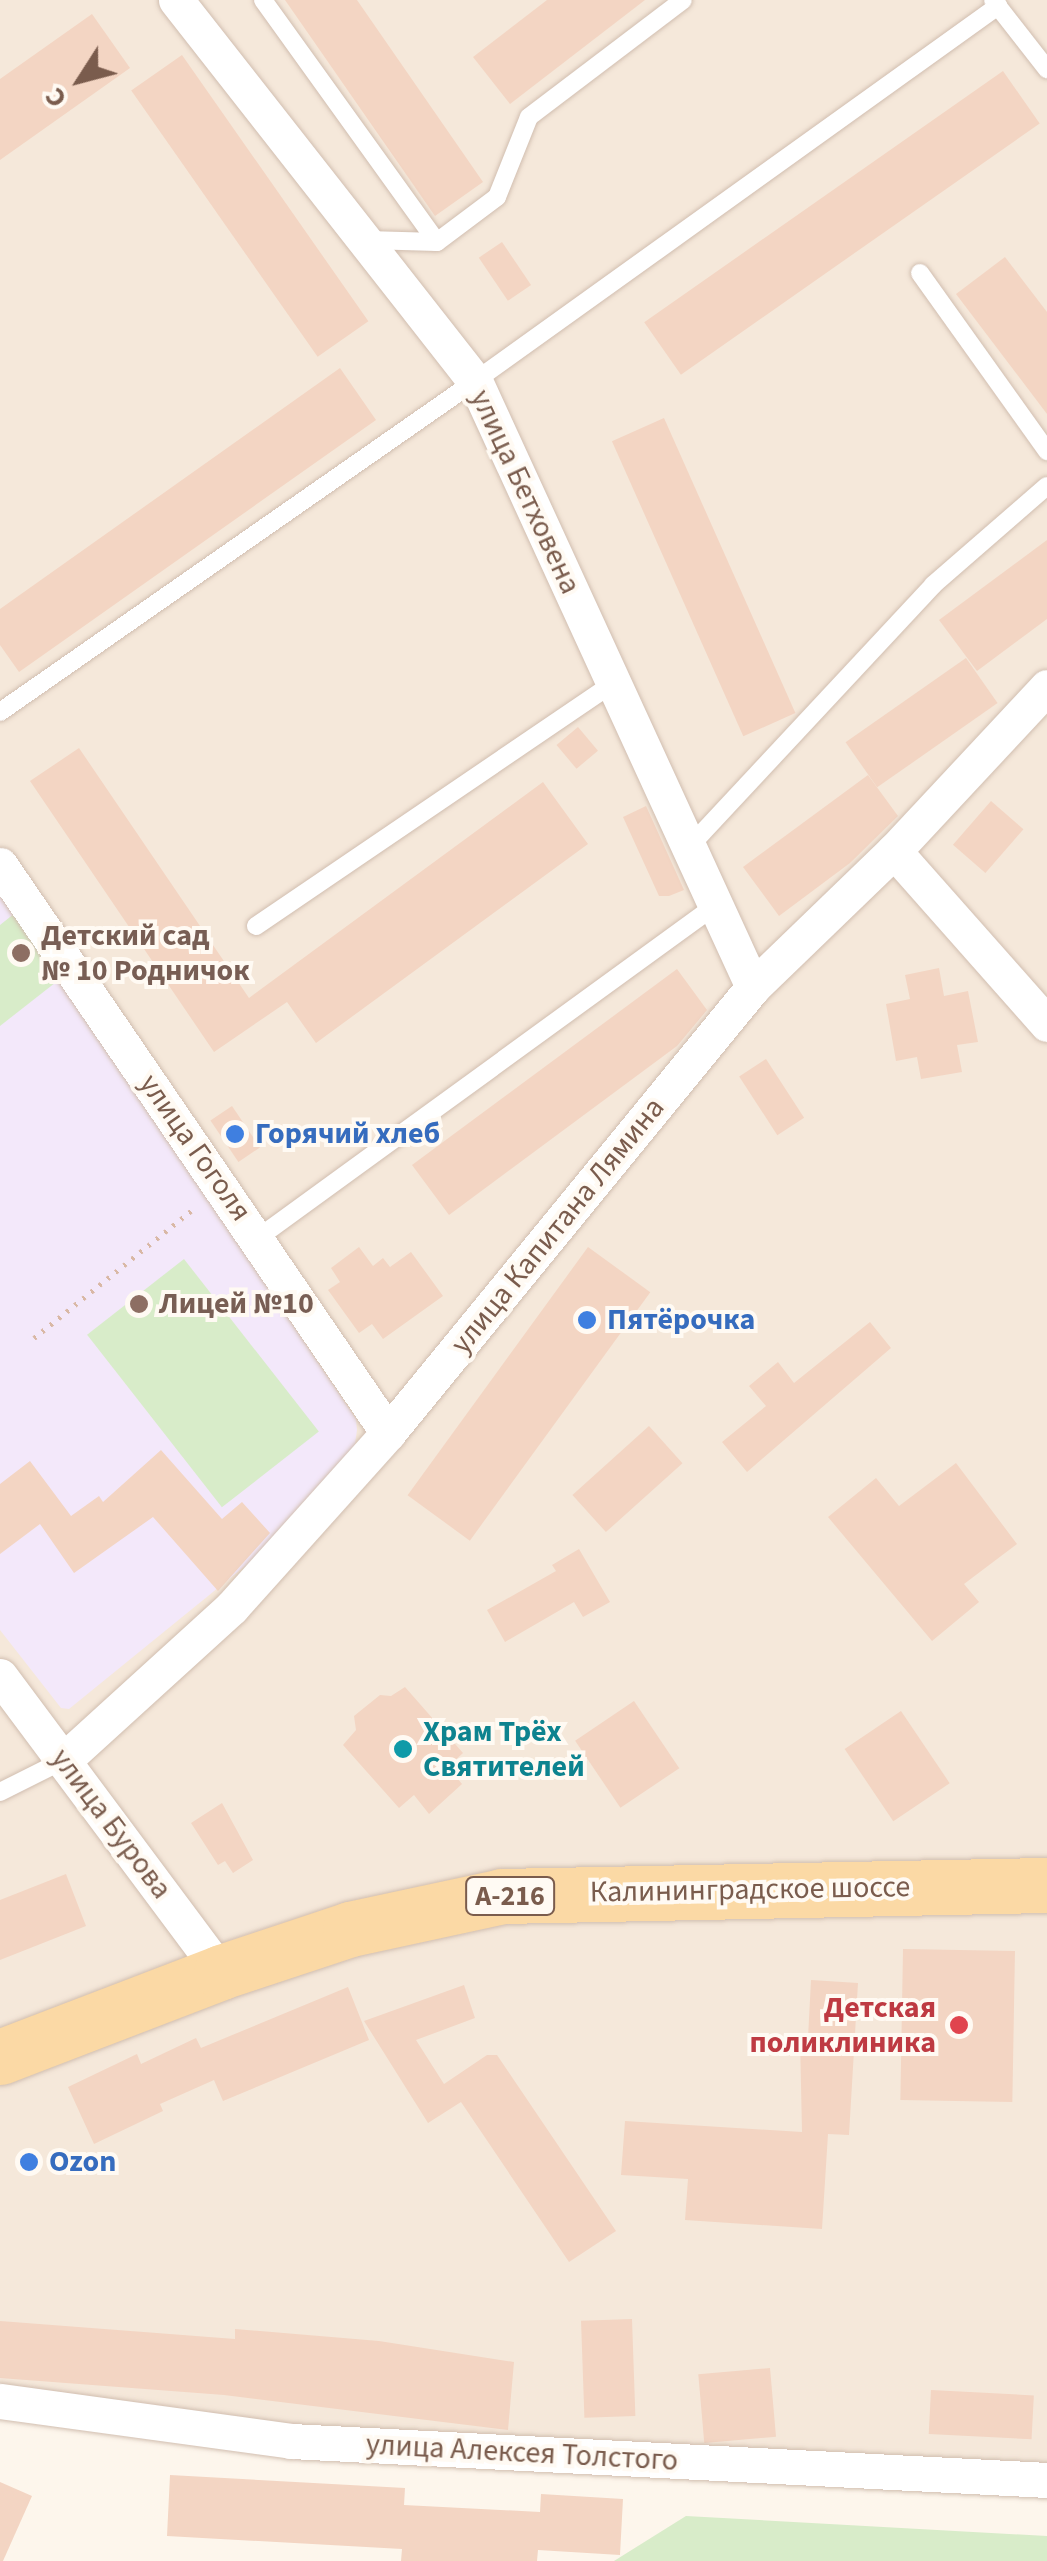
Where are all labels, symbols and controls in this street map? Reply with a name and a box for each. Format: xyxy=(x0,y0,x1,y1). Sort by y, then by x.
north arrow xyxy=(30,30,130,130)
text: С xyxy=(35,79,77,116)
street label: улица Бетховена xyxy=(462,384,588,600)
place label: Детский сад № 10 Родничок xyxy=(41,918,250,988)
marker: Детский сад № 10 Родничок xyxy=(10,942,32,964)
street label: улица Гоголя xyxy=(131,1067,259,1229)
street label: улица Капитана Лямина xyxy=(444,1091,672,1361)
place label: Горячий хлеб xyxy=(255,1116,440,1152)
marker: Горячий хлеб xyxy=(224,1123,246,1145)
place label: Лицей №10 xyxy=(159,1286,314,1322)
marker: Лицей №10 xyxy=(128,1293,150,1315)
place label: Пятёрочка xyxy=(607,1302,755,1338)
marker: Пятёрочка xyxy=(576,1309,598,1331)
place label: Храм Трёх Святителей xyxy=(423,1714,585,1784)
marker: Храм Трёх Святителей xyxy=(392,1738,414,1760)
street label: улица Бурова xyxy=(43,1742,179,1906)
street label: Калининградское шоссе xyxy=(589,1869,911,1911)
road number: А-216 xyxy=(465,1873,555,1919)
place label: Детская поликлиника xyxy=(749,1990,936,2060)
marker: Детская поликлиника xyxy=(946,2012,972,2038)
place label: Ozon xyxy=(49,2144,116,2180)
marker: Ozon xyxy=(18,2151,40,2173)
street label: улица Алексея Толстого xyxy=(365,2427,679,2479)

